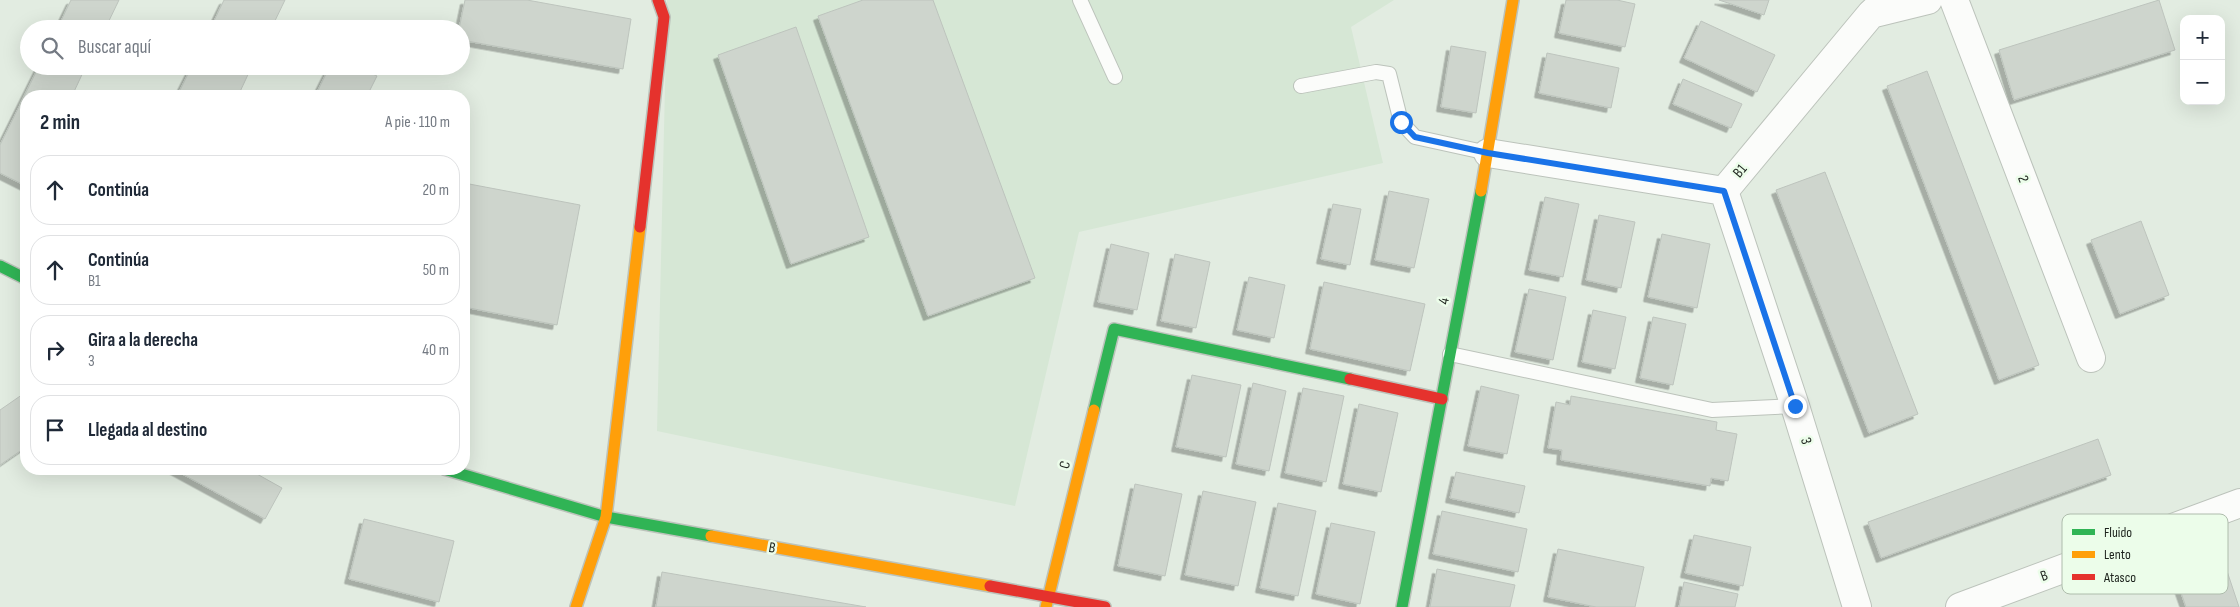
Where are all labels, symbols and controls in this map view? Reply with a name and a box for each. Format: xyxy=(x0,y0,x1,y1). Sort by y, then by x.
map controls xyxy=(2180,15,2225,105)
button: + xyxy=(2180,15,2225,60)
search box xyxy=(20,20,470,75)
icon: search xyxy=(38,34,66,62)
text: Buscar aquí xyxy=(78,36,151,59)
button: − xyxy=(2180,60,2225,105)
text: 2 min xyxy=(40,110,80,135)
route start xyxy=(1390,111,1413,134)
text: A pie · 110 m xyxy=(385,113,450,132)
street label: B1 xyxy=(1729,160,1752,182)
street label: 2 xyxy=(2013,173,2033,185)
icon: ahead xyxy=(41,176,69,204)
text: Continúa xyxy=(88,179,149,202)
text: 20 m xyxy=(422,181,449,200)
text: Continúa xyxy=(88,249,149,272)
icon: ahead xyxy=(41,256,69,284)
text: 50 m xyxy=(423,261,449,280)
text: B1 xyxy=(88,272,101,291)
street label: 4 xyxy=(1434,296,1454,306)
text: Gira a la derecha xyxy=(88,329,198,352)
icon: right xyxy=(41,336,69,364)
text: 40 m xyxy=(422,341,449,360)
text: 3 xyxy=(88,352,95,371)
route end xyxy=(1784,395,1807,418)
icon: arrive xyxy=(41,416,69,444)
text: Llegada al destino xyxy=(88,419,207,442)
street label: 3 xyxy=(1796,435,1816,447)
street label: C xyxy=(1055,459,1075,471)
legend xyxy=(2062,514,2228,594)
text: Fluido xyxy=(2104,524,2132,541)
street label: B xyxy=(767,538,777,558)
text: Lento xyxy=(2104,546,2131,563)
street label: B xyxy=(2038,566,2051,586)
text: Atasco xyxy=(2103,569,2136,586)

